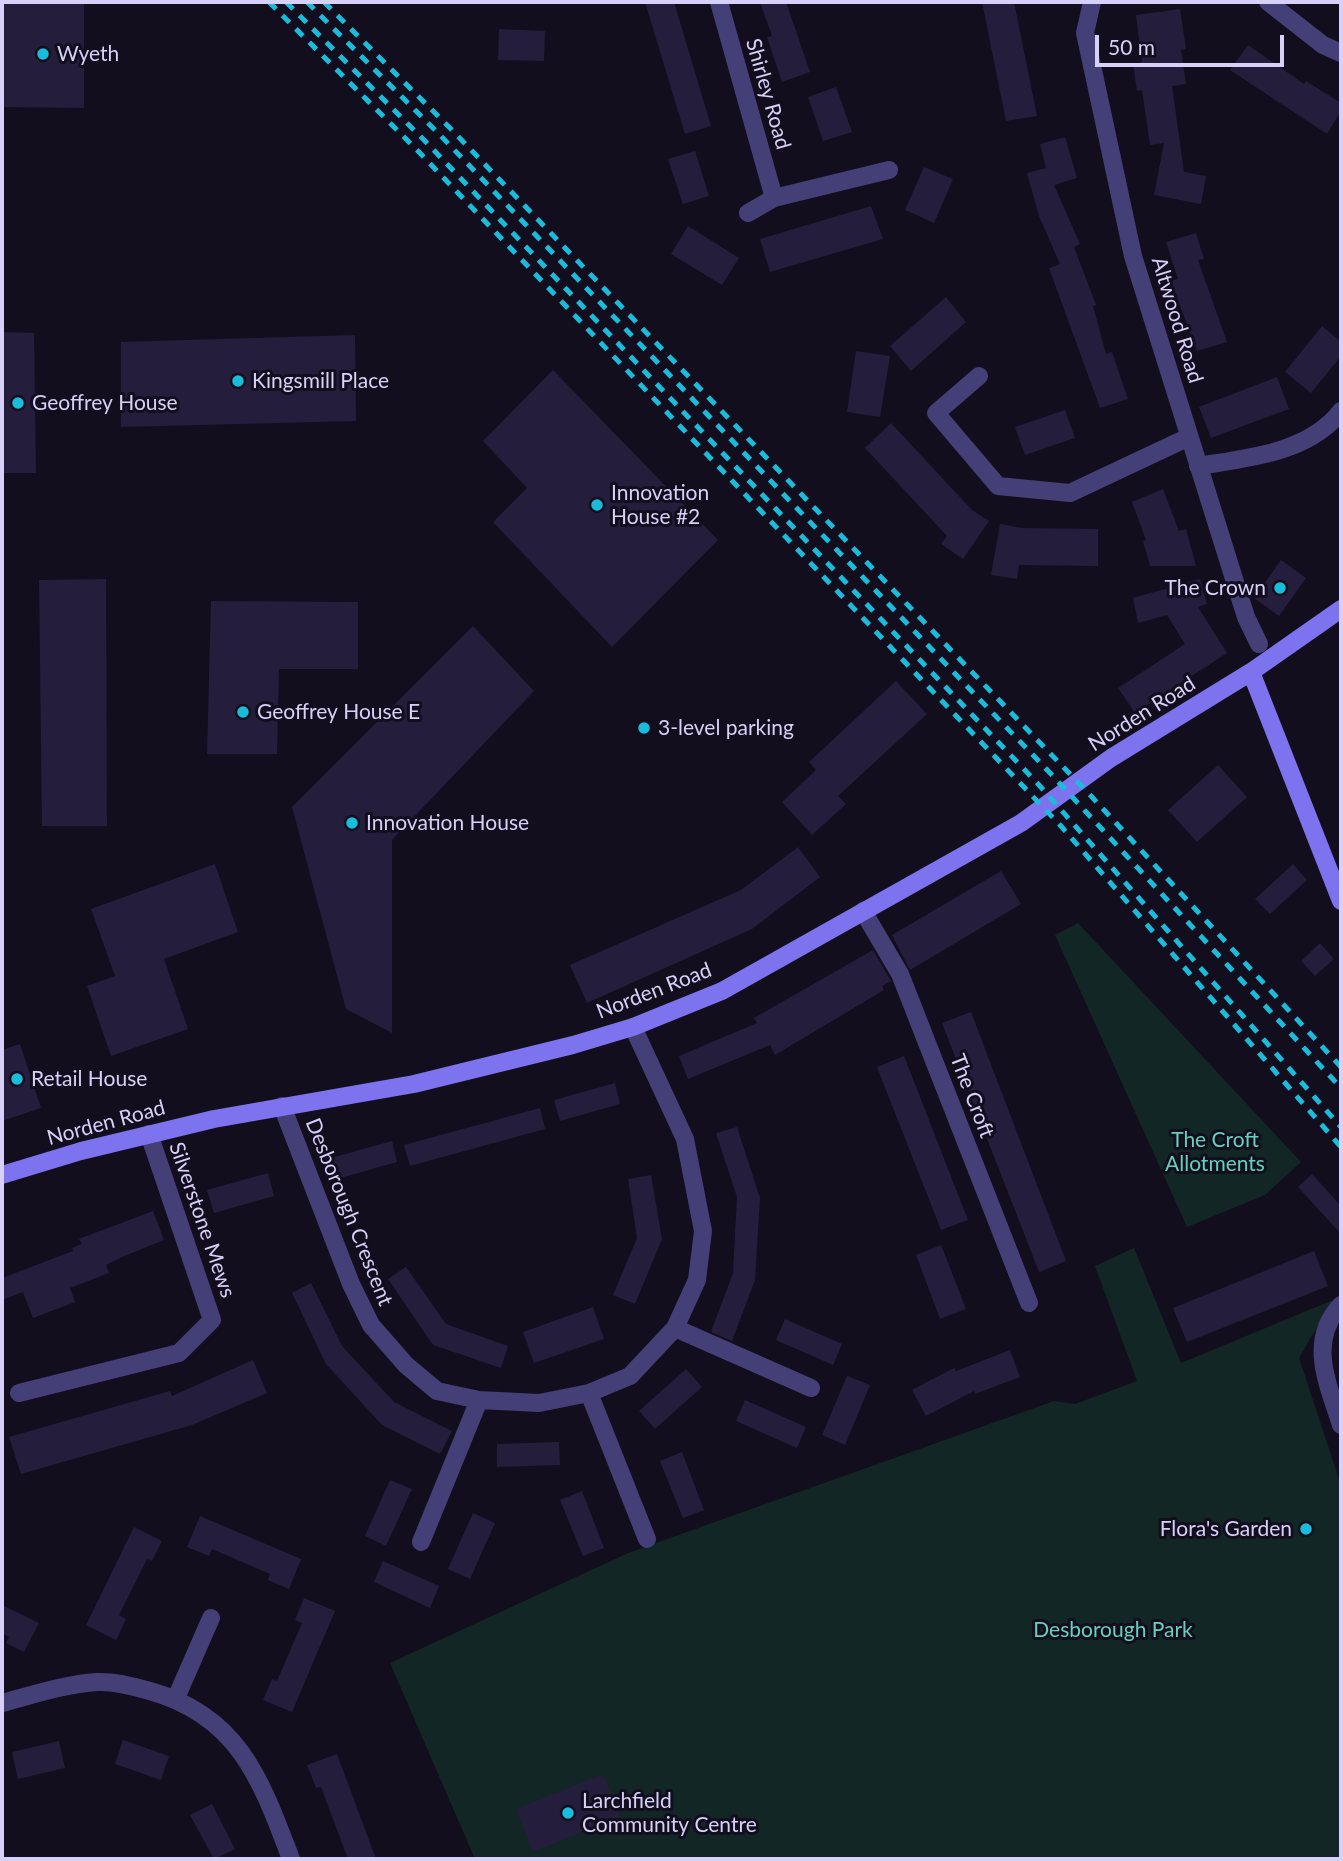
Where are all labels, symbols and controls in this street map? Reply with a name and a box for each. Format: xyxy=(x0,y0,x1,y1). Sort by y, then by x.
scale bar xyxy=(1098,21,1287,65)
text: 50 m xyxy=(1108,34,1155,59)
street label: Shirley Road xyxy=(740,36,796,152)
place label: Wyeth xyxy=(57,41,119,67)
marker: Wyeth xyxy=(35,46,51,62)
street label: Altwood Road xyxy=(1146,254,1208,386)
place label: Kingsmill Place xyxy=(252,368,389,394)
marker: Kingsmill Place xyxy=(230,373,246,389)
place label: Geoffrey House xyxy=(32,390,178,416)
marker: Geoffrey House xyxy=(10,395,26,411)
place label: Innovation House #2 xyxy=(611,480,709,530)
marker: Innovation House #2 xyxy=(589,497,605,513)
place label: The Crown xyxy=(1164,575,1266,601)
marker: The Crown xyxy=(1272,580,1288,596)
street label: Norden Road xyxy=(1084,671,1200,757)
place label: Geoffrey House E xyxy=(257,699,420,725)
marker: Geoffrey House E xyxy=(235,704,251,720)
place label: 3-level parking xyxy=(658,715,794,741)
marker: 3-level parking xyxy=(636,720,652,736)
place label: Innovation House xyxy=(366,810,529,836)
marker: Innovation House xyxy=(344,815,360,831)
street label: Norden Road xyxy=(593,957,715,1025)
street label: The Croft xyxy=(945,1051,999,1141)
place label: Retail House xyxy=(31,1066,147,1092)
marker: Retail House xyxy=(9,1071,25,1087)
street label: Norden Road xyxy=(44,1095,168,1151)
street label: Desborough Crescent xyxy=(300,1115,398,1309)
park label: The Croft Allotments xyxy=(1165,1127,1265,1177)
street label: Silverstone Mews xyxy=(164,1139,240,1301)
place label: Flora's Garden xyxy=(1160,1516,1292,1542)
marker: Flora's Garden xyxy=(1298,1521,1314,1537)
park label: Desborough Park xyxy=(1033,1617,1193,1643)
place label: Larchfield Community Centre xyxy=(582,1788,757,1838)
marker: Larchfield Community Centre xyxy=(560,1805,576,1821)

